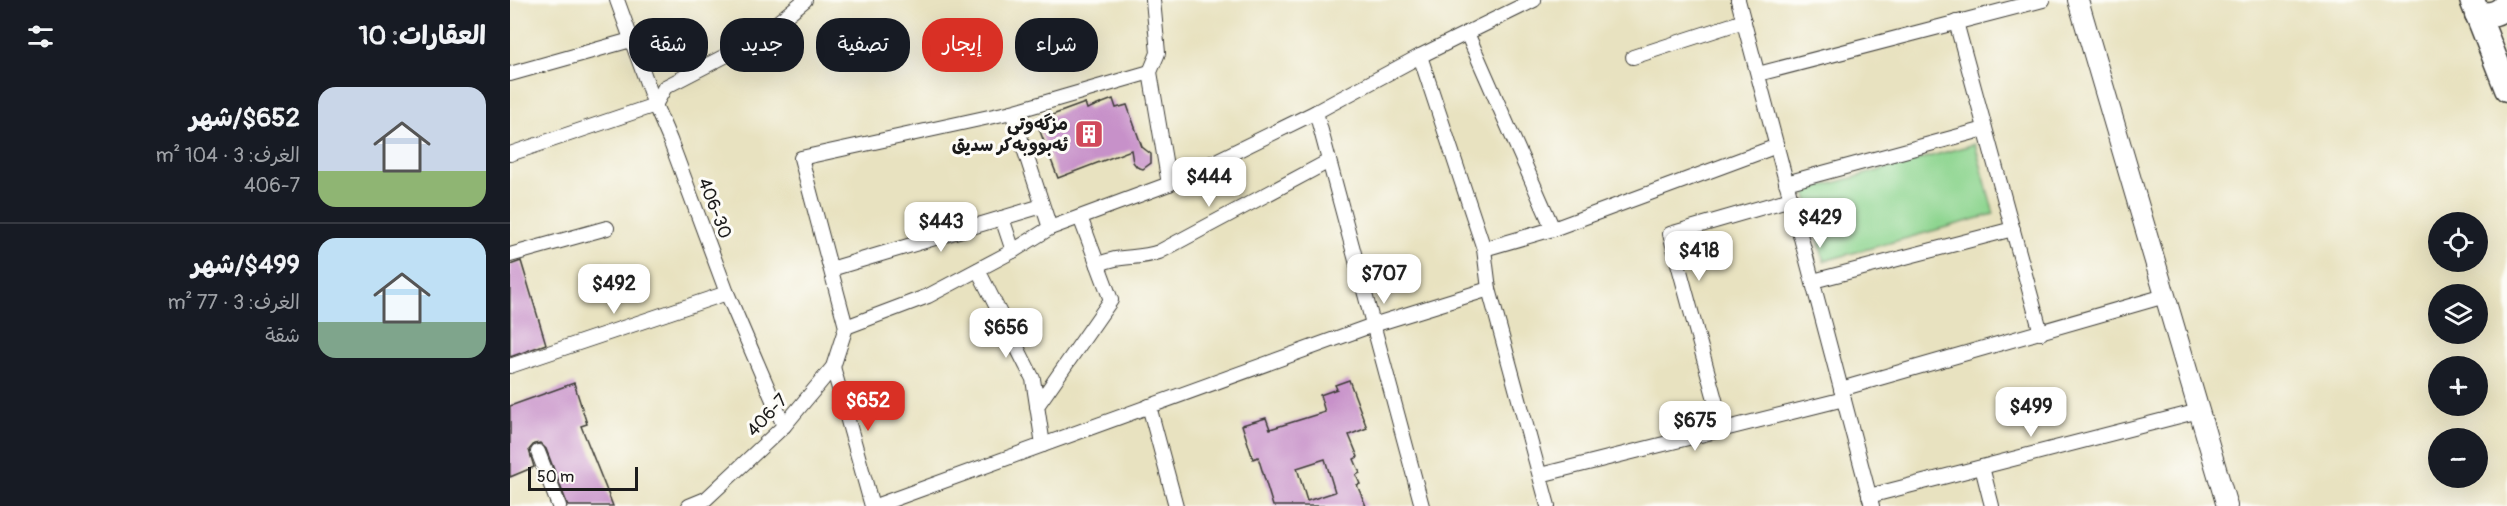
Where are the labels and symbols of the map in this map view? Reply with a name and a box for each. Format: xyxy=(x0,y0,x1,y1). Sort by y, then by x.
place label: مزگەوتی ئەبووبەکر سدیق xyxy=(952,113,1068,157)
building icon: مزگەوتی ئەبووبەکر سدیق xyxy=(1073,118,1105,150)
pin: $444 xyxy=(1173,157,1245,208)
street label: 406-30 xyxy=(692,175,737,242)
pin: $429 xyxy=(1784,198,1856,249)
pin: $443 xyxy=(905,202,977,253)
pin: $418 xyxy=(1663,231,1735,282)
pin: $707 xyxy=(1348,254,1420,305)
pin: $492 xyxy=(578,264,650,315)
pin: $656 xyxy=(970,308,1042,359)
pin: $652 xyxy=(832,381,904,432)
pin: $499 xyxy=(1995,387,2067,438)
street label: 406-7 xyxy=(742,389,793,442)
pin: $675 xyxy=(1659,401,1731,452)
scale bar xyxy=(528,464,638,492)

